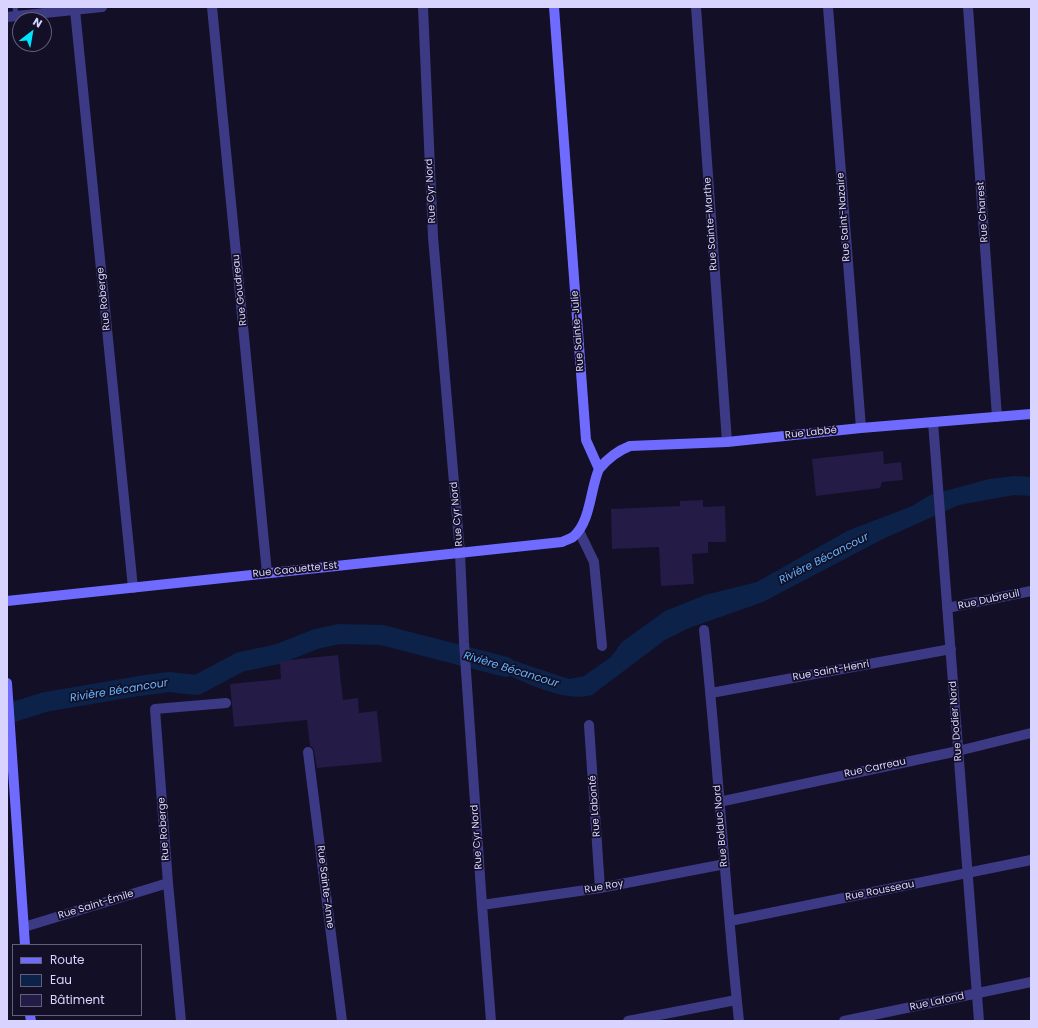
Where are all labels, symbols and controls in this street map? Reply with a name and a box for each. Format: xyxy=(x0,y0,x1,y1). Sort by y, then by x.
north arrow xyxy=(12,12,52,52)
text: N xyxy=(30,14,45,32)
street label: Rue Cyr Nord xyxy=(423,158,439,224)
street label: Rue Saint-Nazaire xyxy=(835,172,853,262)
street label: Rue Sainte-Marthe xyxy=(702,177,720,271)
street label: Rue Charest xyxy=(975,181,991,243)
street label: Rue Goudreau xyxy=(230,254,250,326)
street label: Rue Roberge xyxy=(95,267,113,331)
street label: Rue Sainte-Julie xyxy=(569,290,587,372)
street label: Rue Labbé xyxy=(784,424,838,442)
street label: Rue Cyr Nord xyxy=(448,481,466,547)
water label: Rivière Bécancour xyxy=(777,531,871,587)
street label: Rue Caouette Est xyxy=(252,560,338,580)
street label: Rue Dubreuil xyxy=(957,588,1021,612)
water label: Rivière Bécancour xyxy=(462,649,560,691)
street label: Rue Saint-Henri xyxy=(792,658,870,684)
water label: Rivière Bécancour xyxy=(69,677,169,705)
street label: Rue Dodier Nord xyxy=(947,680,965,762)
street label: Rue Carreau xyxy=(843,756,907,780)
street label: Rue Labonté xyxy=(587,775,603,837)
street label: Rue Bolduc Nord xyxy=(711,785,731,867)
street label: Rue Roberge xyxy=(156,797,172,861)
street label: Rue Cyr Nord xyxy=(469,804,485,870)
street label: Rue Sainte-Anne xyxy=(314,845,336,929)
street label: Rue Roy xyxy=(584,878,624,896)
street label: Rue Rousseau xyxy=(844,878,916,904)
street label: Rue Saint-Émile xyxy=(57,888,135,922)
legend xyxy=(12,944,142,1016)
text: Route xyxy=(50,951,84,968)
text: Eau xyxy=(50,971,72,988)
street label: Rue Lafond xyxy=(909,990,965,1014)
text: Bâtiment xyxy=(50,991,105,1008)

